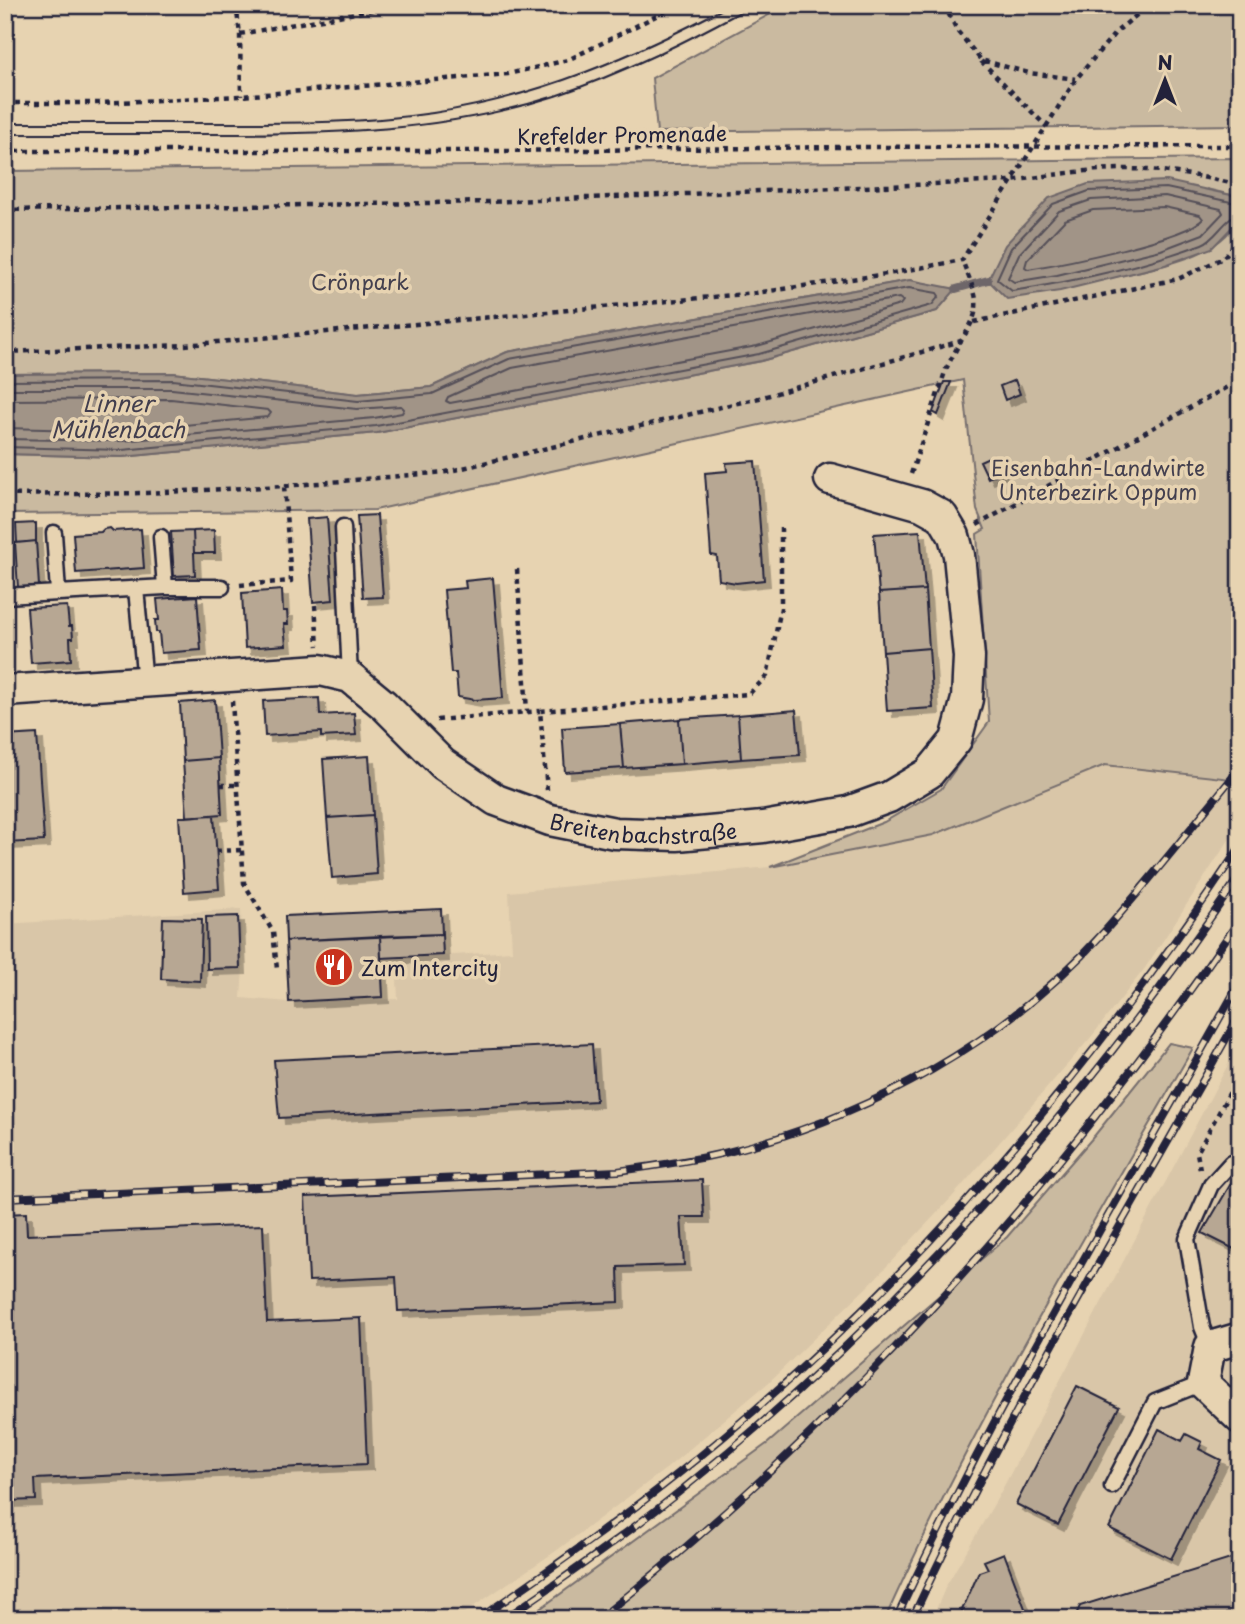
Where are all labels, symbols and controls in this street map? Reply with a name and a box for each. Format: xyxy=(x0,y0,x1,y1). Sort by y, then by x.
north arrow xyxy=(1130,46,1200,116)
text: N xyxy=(1157,48,1173,76)
street label: Krefelder Promenade xyxy=(517,116,727,152)
park label: Crönpark xyxy=(311,265,409,297)
water label: Linner Mühlenbach xyxy=(51,385,186,446)
park label: Eisenbahn-Landwirte Unterbezirk Oppum xyxy=(991,451,1205,507)
street label: Breitenbachstraße xyxy=(547,804,738,851)
restaurant icon: Zum Intercity xyxy=(313,946,355,988)
place label: Zum Intercity xyxy=(361,951,499,983)

